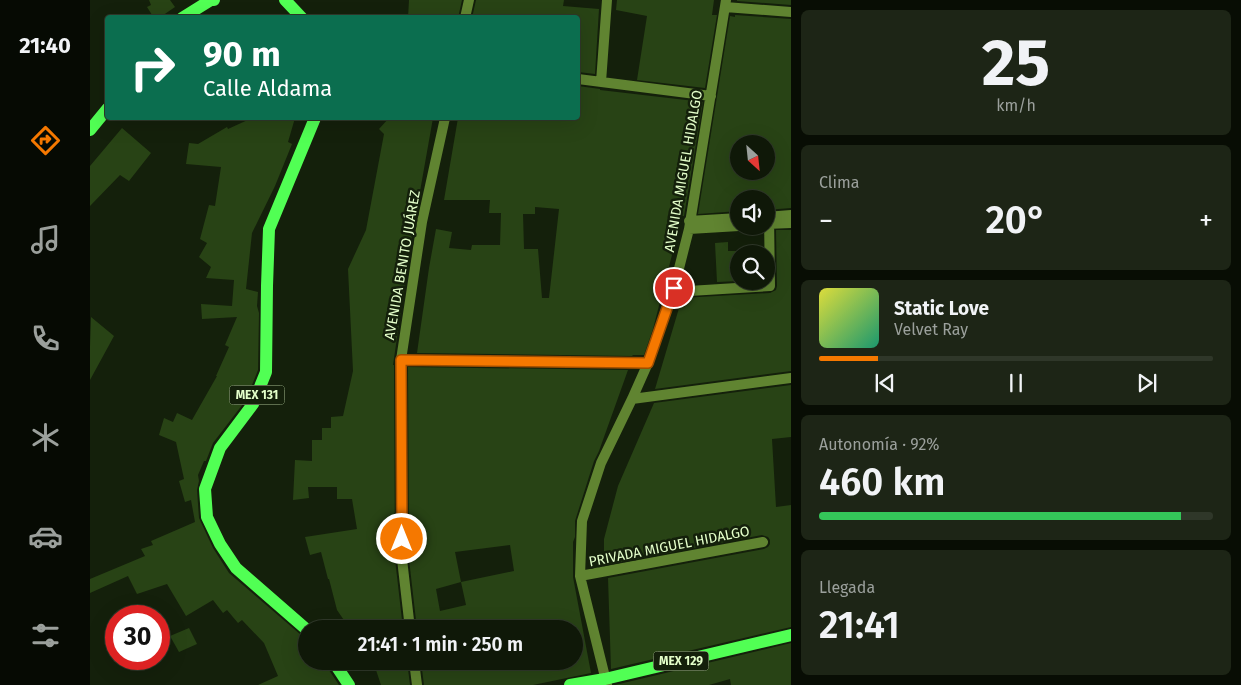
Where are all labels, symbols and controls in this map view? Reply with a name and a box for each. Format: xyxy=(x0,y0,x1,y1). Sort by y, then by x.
text: 25 xyxy=(982,24,1050,102)
text: 21:40 xyxy=(19,32,71,59)
text: 90 m xyxy=(203,33,281,75)
icon: right xyxy=(120,35,185,100)
text: Calle Aldama xyxy=(203,75,332,102)
street label: AVENIDA MIGUEL HIDALGO xyxy=(661,89,706,253)
text: km/h xyxy=(996,96,1036,115)
icon: directions xyxy=(28,123,63,158)
north arrow xyxy=(730,135,775,180)
map controls xyxy=(730,135,775,290)
text: Clima xyxy=(819,173,859,192)
street label: AVENIDA BENITO JUÁREZ xyxy=(380,189,424,341)
button: sound xyxy=(730,190,775,235)
text: 20° xyxy=(985,197,1047,243)
text: − xyxy=(819,204,833,237)
text: + xyxy=(1199,204,1213,237)
icon: music xyxy=(28,222,63,257)
button: search xyxy=(730,245,775,290)
pin xyxy=(653,267,695,309)
icon: arrive xyxy=(660,274,688,302)
text: Static Love xyxy=(894,297,989,320)
text: Velvet Ray xyxy=(894,320,968,339)
icon: phone xyxy=(28,321,63,356)
icon: previous xyxy=(871,369,899,397)
icon: pause xyxy=(1002,369,1030,397)
icon: next xyxy=(1133,369,1161,397)
road number: MEX 131 xyxy=(230,386,284,404)
icon: climate xyxy=(28,420,63,455)
text: Autonomía · 92% xyxy=(819,435,940,454)
text: 460 km xyxy=(819,459,945,505)
position arrow xyxy=(375,512,427,564)
icon: car xyxy=(28,519,63,554)
street label: PRIVADA MIGUEL HIDALGO xyxy=(587,523,751,570)
text: Llegada xyxy=(819,578,875,597)
text: 21:41 xyxy=(819,602,900,648)
speed limit sign: 30 xyxy=(105,605,170,670)
icon: filters xyxy=(28,618,63,653)
text: 21:41 · 1 min · 250 m xyxy=(358,633,523,656)
road number: MEX 129 xyxy=(654,651,708,670)

